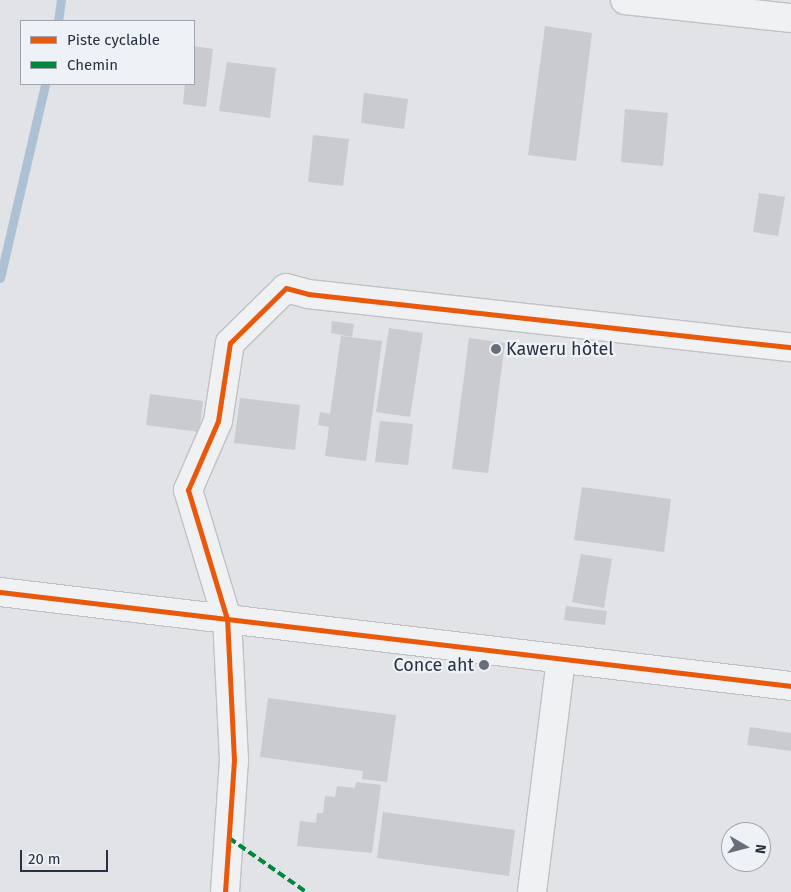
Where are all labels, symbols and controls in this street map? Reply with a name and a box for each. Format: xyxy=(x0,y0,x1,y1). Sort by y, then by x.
legend xyxy=(20,20,195,85)
text: Piste cyclable xyxy=(67,31,160,49)
text: Chemin xyxy=(67,56,118,74)
place label: Kaweru hôtel xyxy=(506,338,613,360)
marker: Kaweru hôtel xyxy=(490,343,502,355)
place label: Conce aht xyxy=(394,654,474,676)
marker: Conce aht xyxy=(478,659,490,671)
north arrow xyxy=(721,822,771,872)
scale bar xyxy=(22,840,110,872)
text: N xyxy=(751,843,769,855)
text: 20 m xyxy=(28,850,61,868)

